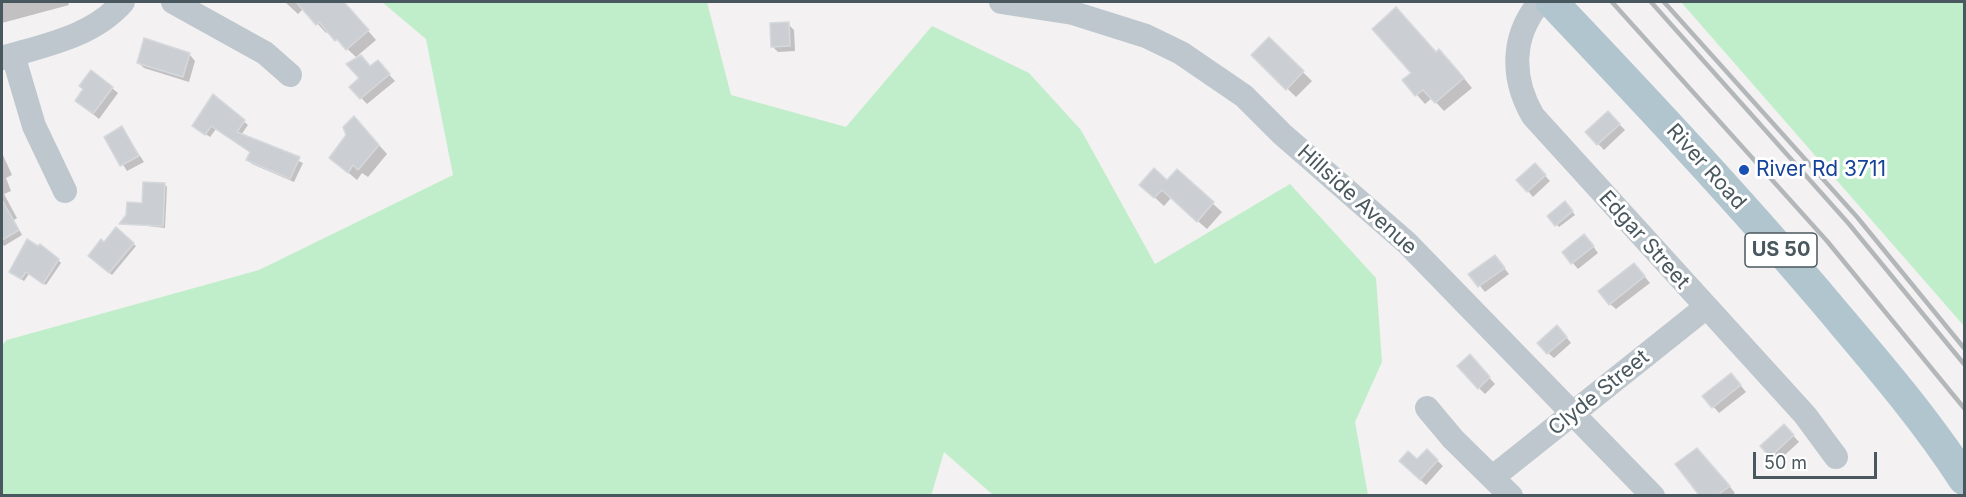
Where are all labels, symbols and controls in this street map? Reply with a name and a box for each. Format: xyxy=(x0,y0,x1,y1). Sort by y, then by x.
street label: River Road xyxy=(1661,119,1751,215)
street label: Hillside Avenue xyxy=(1292,140,1422,260)
place label: River Rd 3711 xyxy=(1756,157,1886,183)
marker: River Rd 3711 xyxy=(1737,163,1751,177)
street label: Edgar Street xyxy=(1593,186,1695,294)
road number: US 50 xyxy=(1745,233,1817,267)
street label: Clyde Street xyxy=(1544,345,1654,441)
scale bar xyxy=(1756,440,1880,478)
text: 50 m xyxy=(1764,452,1807,473)

